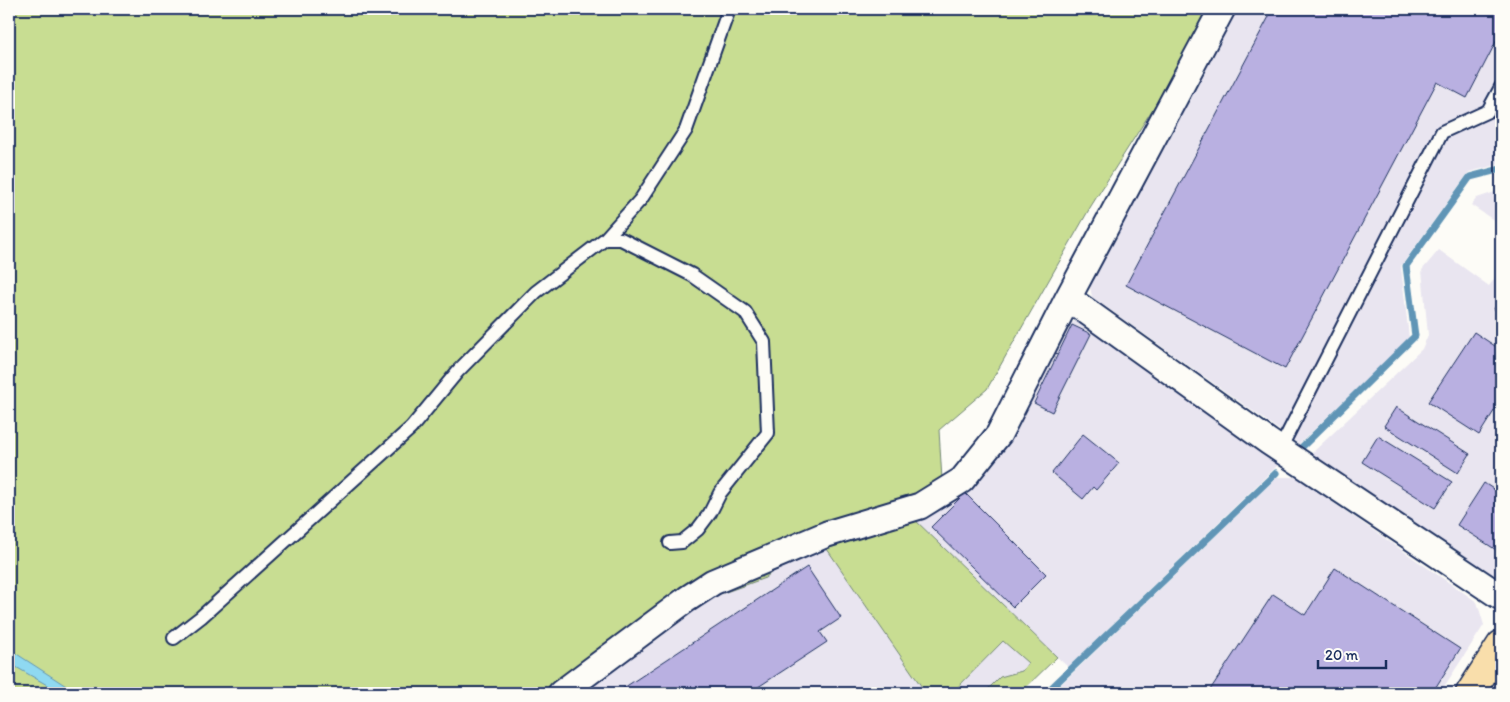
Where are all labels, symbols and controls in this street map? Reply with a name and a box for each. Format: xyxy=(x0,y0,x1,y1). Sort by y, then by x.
scale bar xyxy=(1318,637,1385,669)
text: 20 m xyxy=(1325,646,1359,664)

